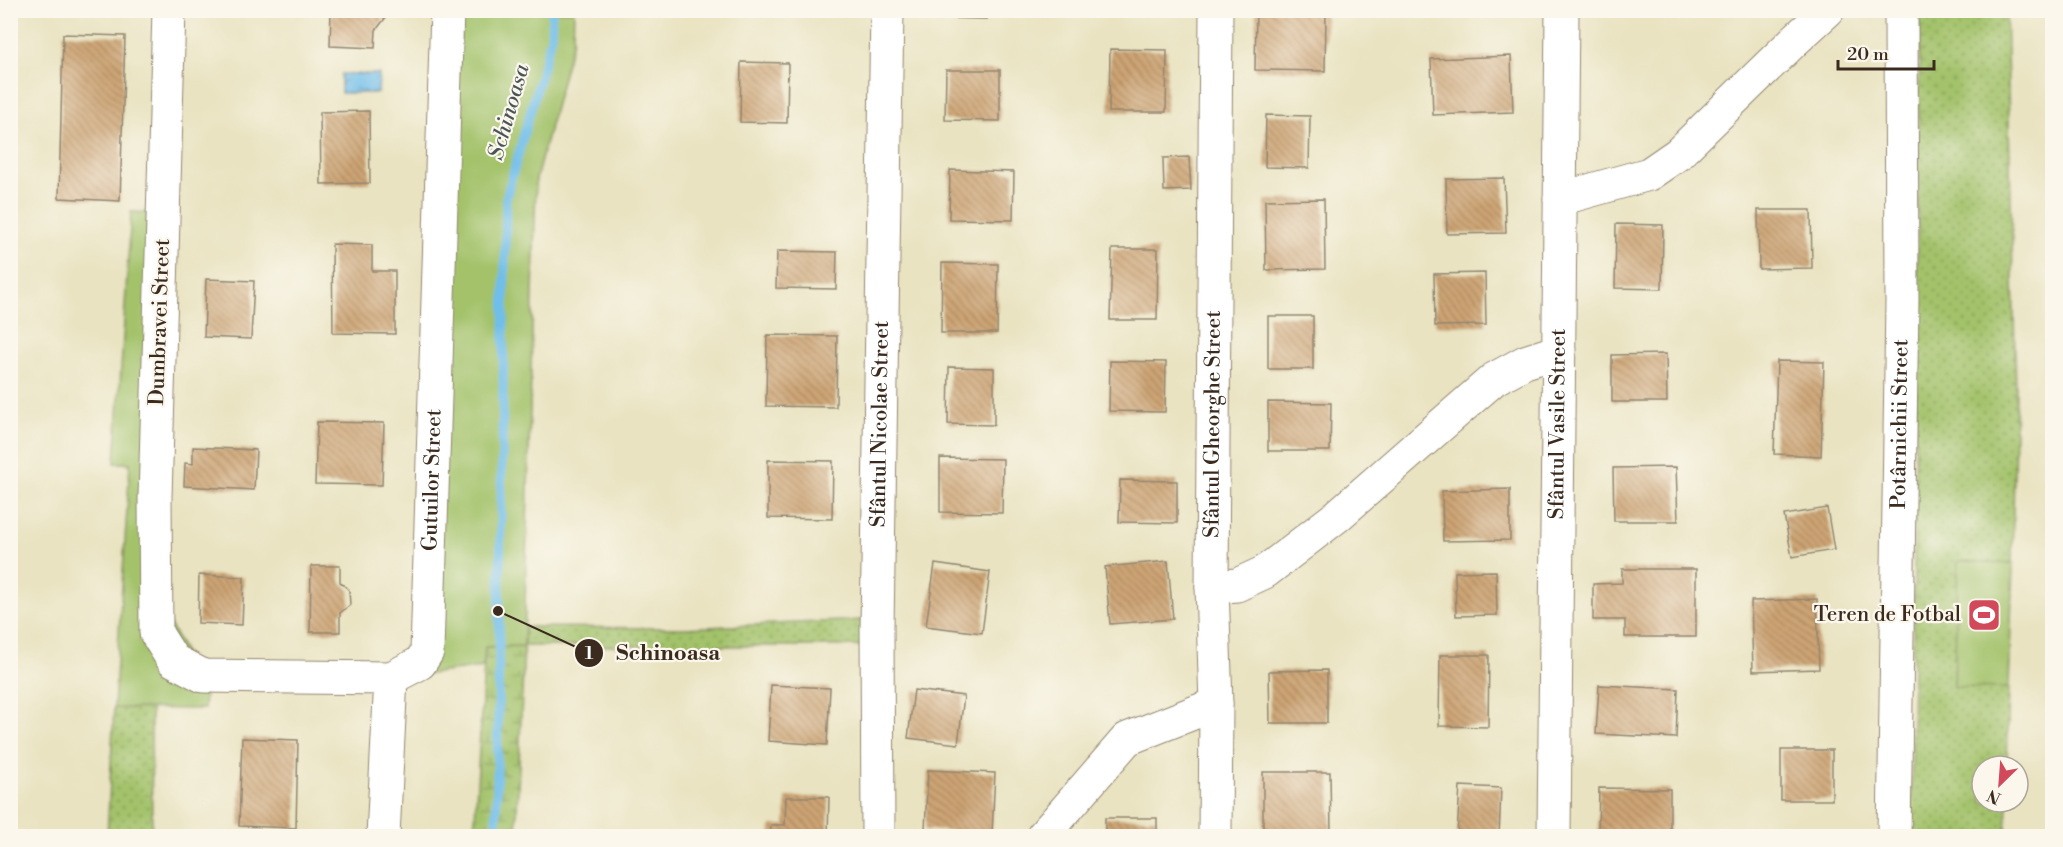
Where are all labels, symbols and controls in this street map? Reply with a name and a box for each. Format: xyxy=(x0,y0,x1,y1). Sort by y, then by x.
scale bar xyxy=(1838,33,1934,71)
text: 20 m xyxy=(1847,43,1889,66)
water label: Schinoasa xyxy=(482,60,536,163)
street label: Dumbravei Street xyxy=(144,237,176,406)
street label: Sfântul Gheorghe Street xyxy=(1199,310,1227,538)
street label: Sfântul Nicolae Street xyxy=(866,320,895,528)
street label: Sfântul Vasile Street xyxy=(1544,328,1572,520)
street label: Potârnichii Street xyxy=(1886,338,1914,509)
street label: Gutuilor Street xyxy=(417,408,448,551)
sports icon: Teren de Fotbal xyxy=(1966,597,2002,633)
place label: Teren de Fotbal xyxy=(1814,602,1961,628)
callout: Schinoasa xyxy=(574,633,732,673)
text: Schinoasa xyxy=(616,640,721,667)
text: 1 xyxy=(585,642,594,665)
north arrow xyxy=(1970,754,2030,814)
text: N xyxy=(1984,785,2004,808)

